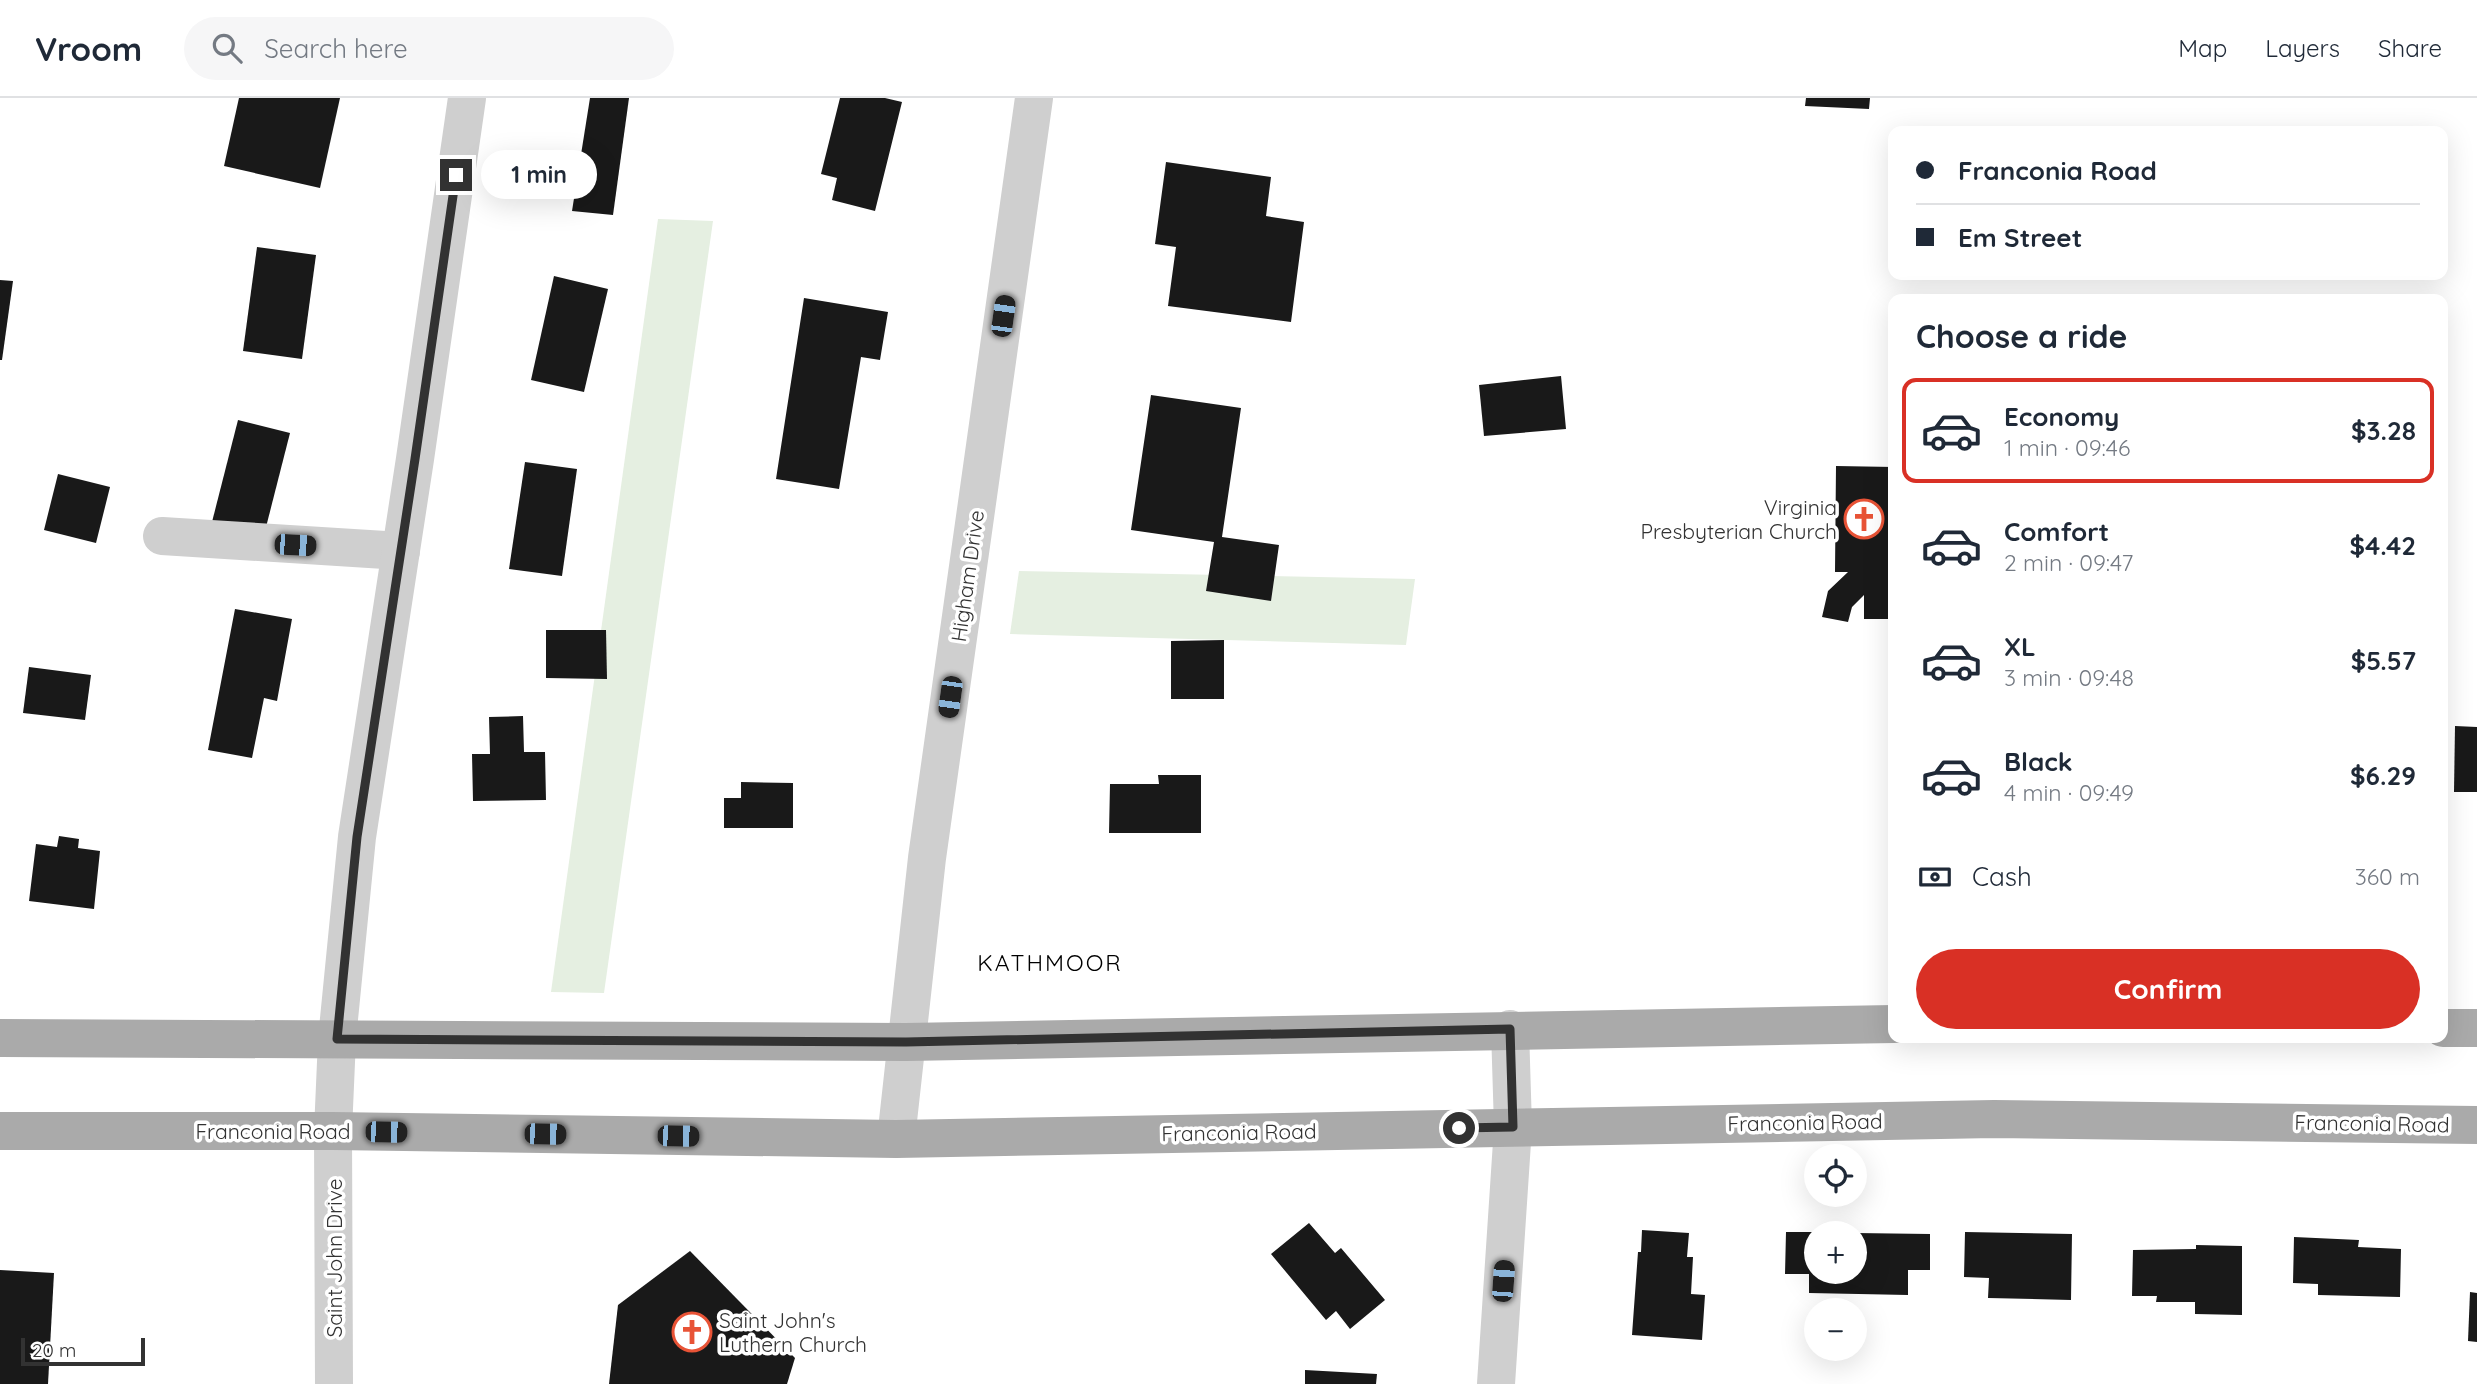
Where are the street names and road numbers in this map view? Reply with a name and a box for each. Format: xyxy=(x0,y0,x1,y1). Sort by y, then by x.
street label: Higham Drive xyxy=(945,508,989,644)
street label: Franconia Road xyxy=(1727,1108,1883,1136)
street label: Franconia Road xyxy=(2294,1109,2450,1137)
street label: Franconia Road xyxy=(195,1118,351,1144)
street label: Franconia Road xyxy=(1161,1118,1317,1146)
street label: Saint John Drive xyxy=(321,1178,347,1338)

